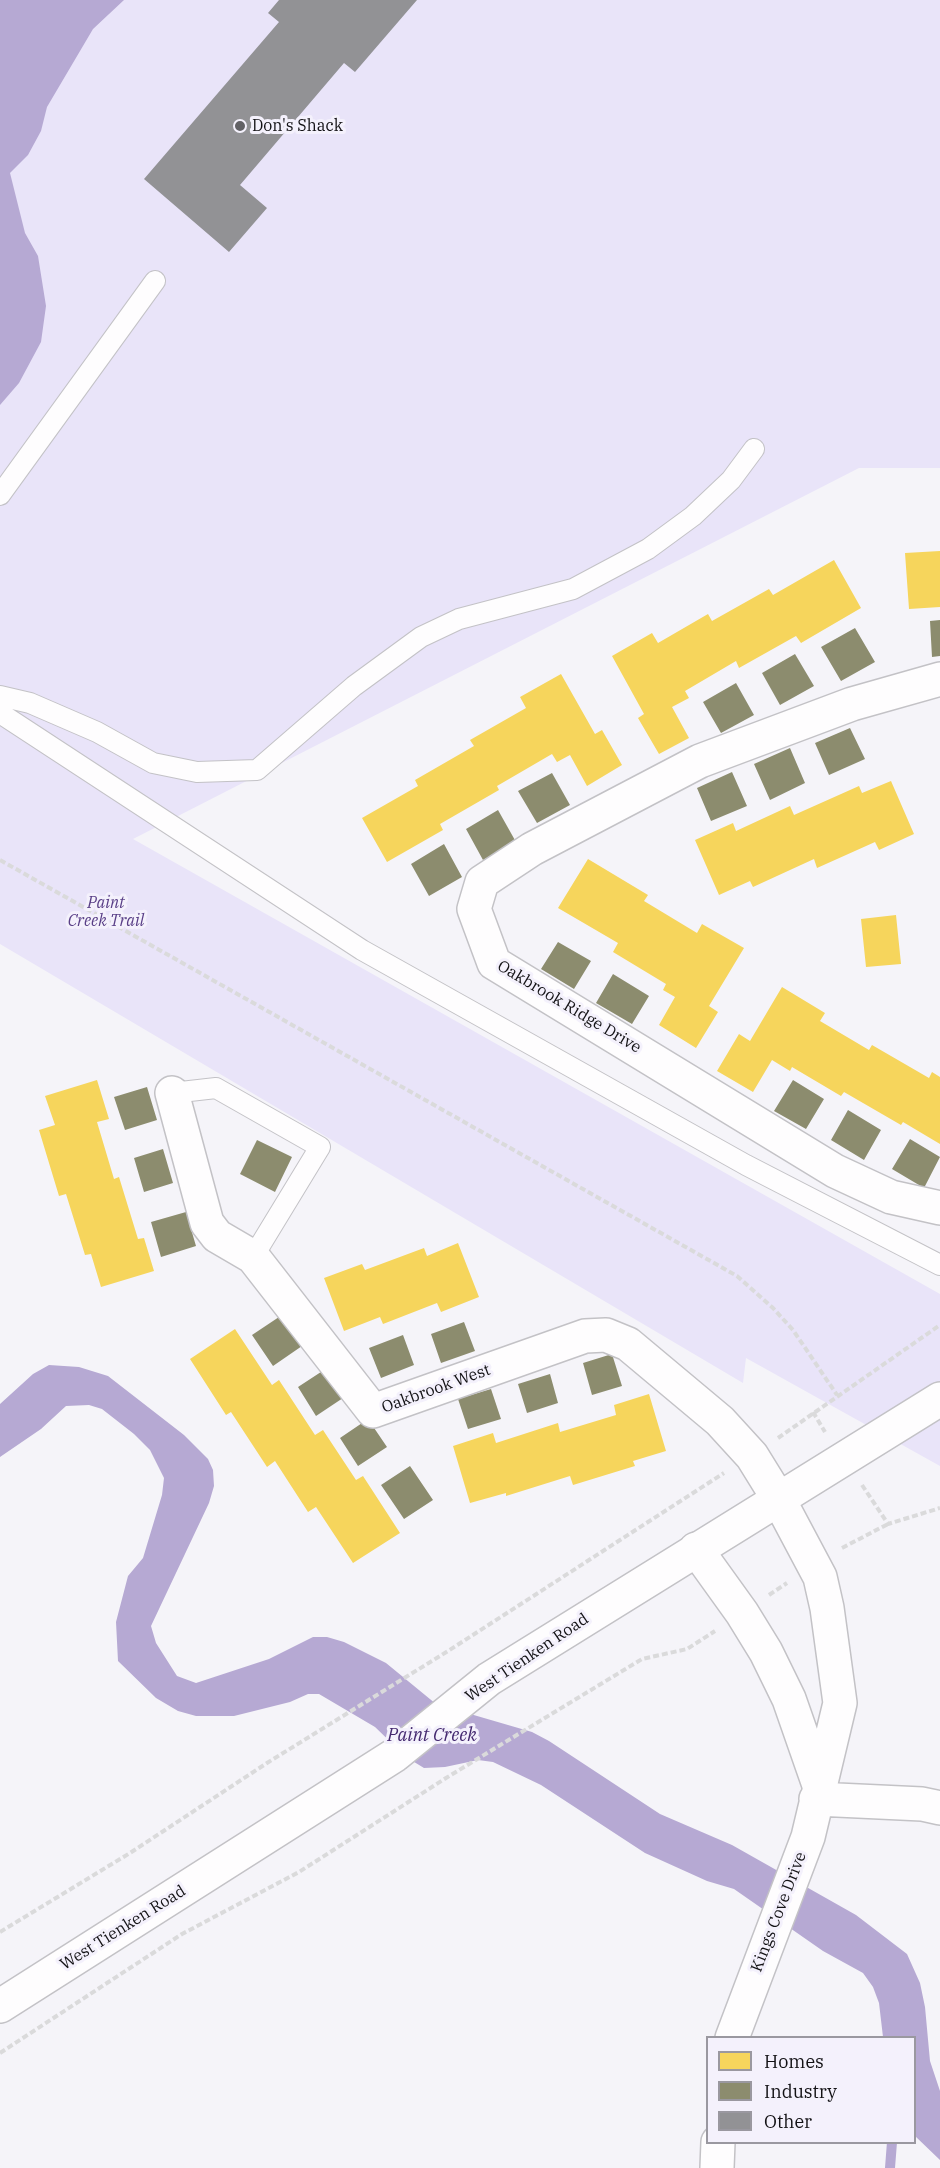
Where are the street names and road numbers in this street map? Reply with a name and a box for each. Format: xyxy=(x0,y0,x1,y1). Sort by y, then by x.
street label: Oakbrook Ridge Drive xyxy=(494,956,644,1058)
street label: Oakbrook West xyxy=(379,1360,493,1418)
street label: West Tienken Road xyxy=(462,1610,592,1706)
street label: Kings Cove Drive xyxy=(747,1849,811,1975)
street label: West Tienken Road xyxy=(57,1882,189,1974)

